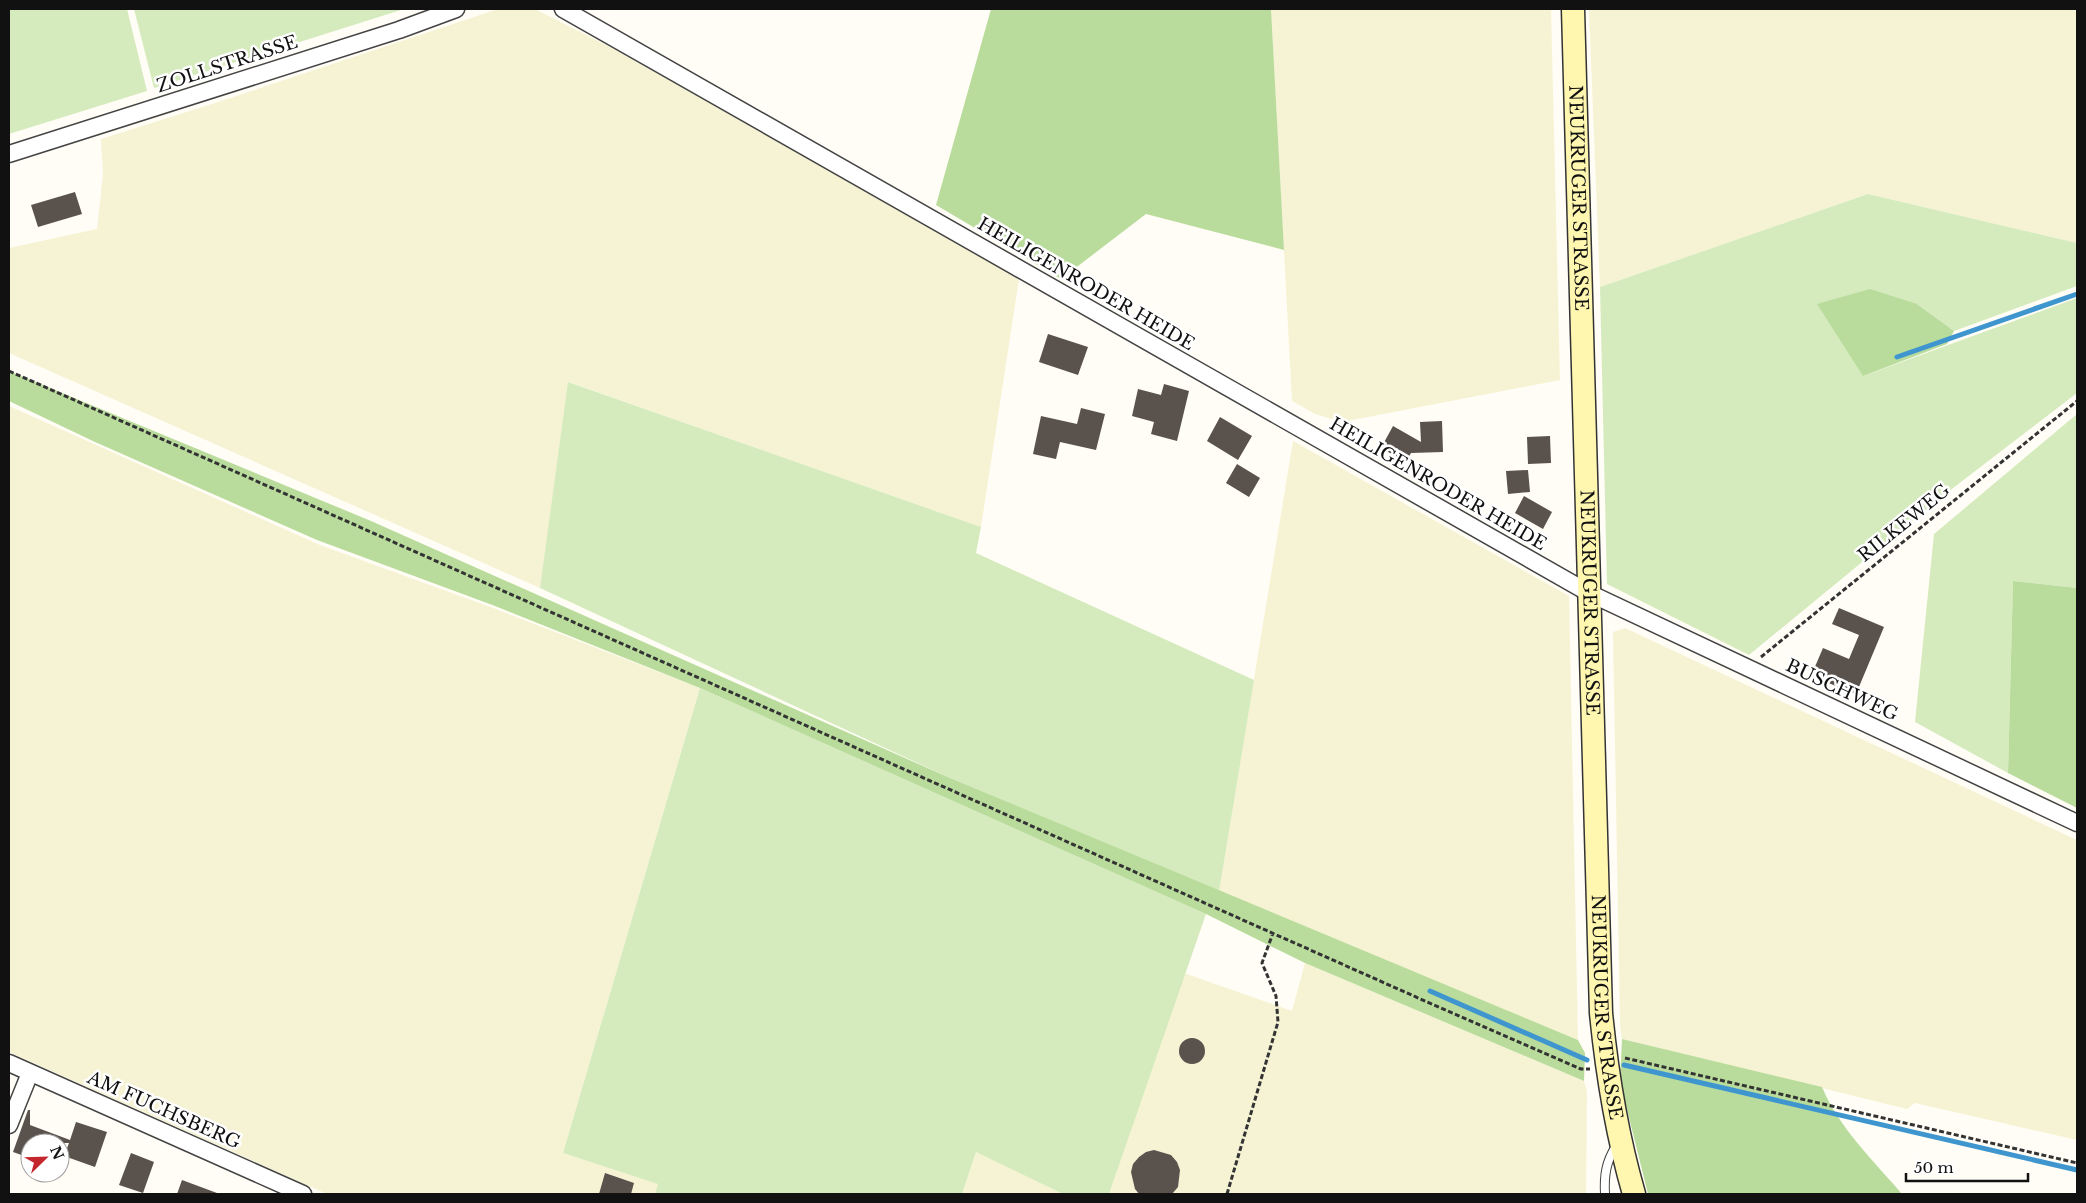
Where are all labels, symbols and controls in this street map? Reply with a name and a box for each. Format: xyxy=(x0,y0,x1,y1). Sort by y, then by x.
street label: ZOLLSTRASSE xyxy=(154,31,300,97)
street label: NEUKRUGER STRASSE xyxy=(1564,85,1592,311)
street label: HEILIGENRODER HEIDE xyxy=(974,213,1198,355)
street label: HEILIGENRODER HEIDE xyxy=(1326,413,1550,555)
street label: RILKEWEG xyxy=(1854,479,1955,567)
street label: NEUKRUGER STRASSE xyxy=(1575,490,1604,716)
street label: BUSCHWEG xyxy=(1782,654,1902,726)
street label: NEUKRUGER STRASSE xyxy=(1587,894,1627,1121)
street label: AM FUCHSBERG xyxy=(83,1066,244,1154)
north arrow xyxy=(20,1133,70,1183)
text: N xyxy=(46,1143,68,1162)
scale bar xyxy=(1906,1150,2028,1182)
text: 50 m xyxy=(1914,1158,1954,1177)

